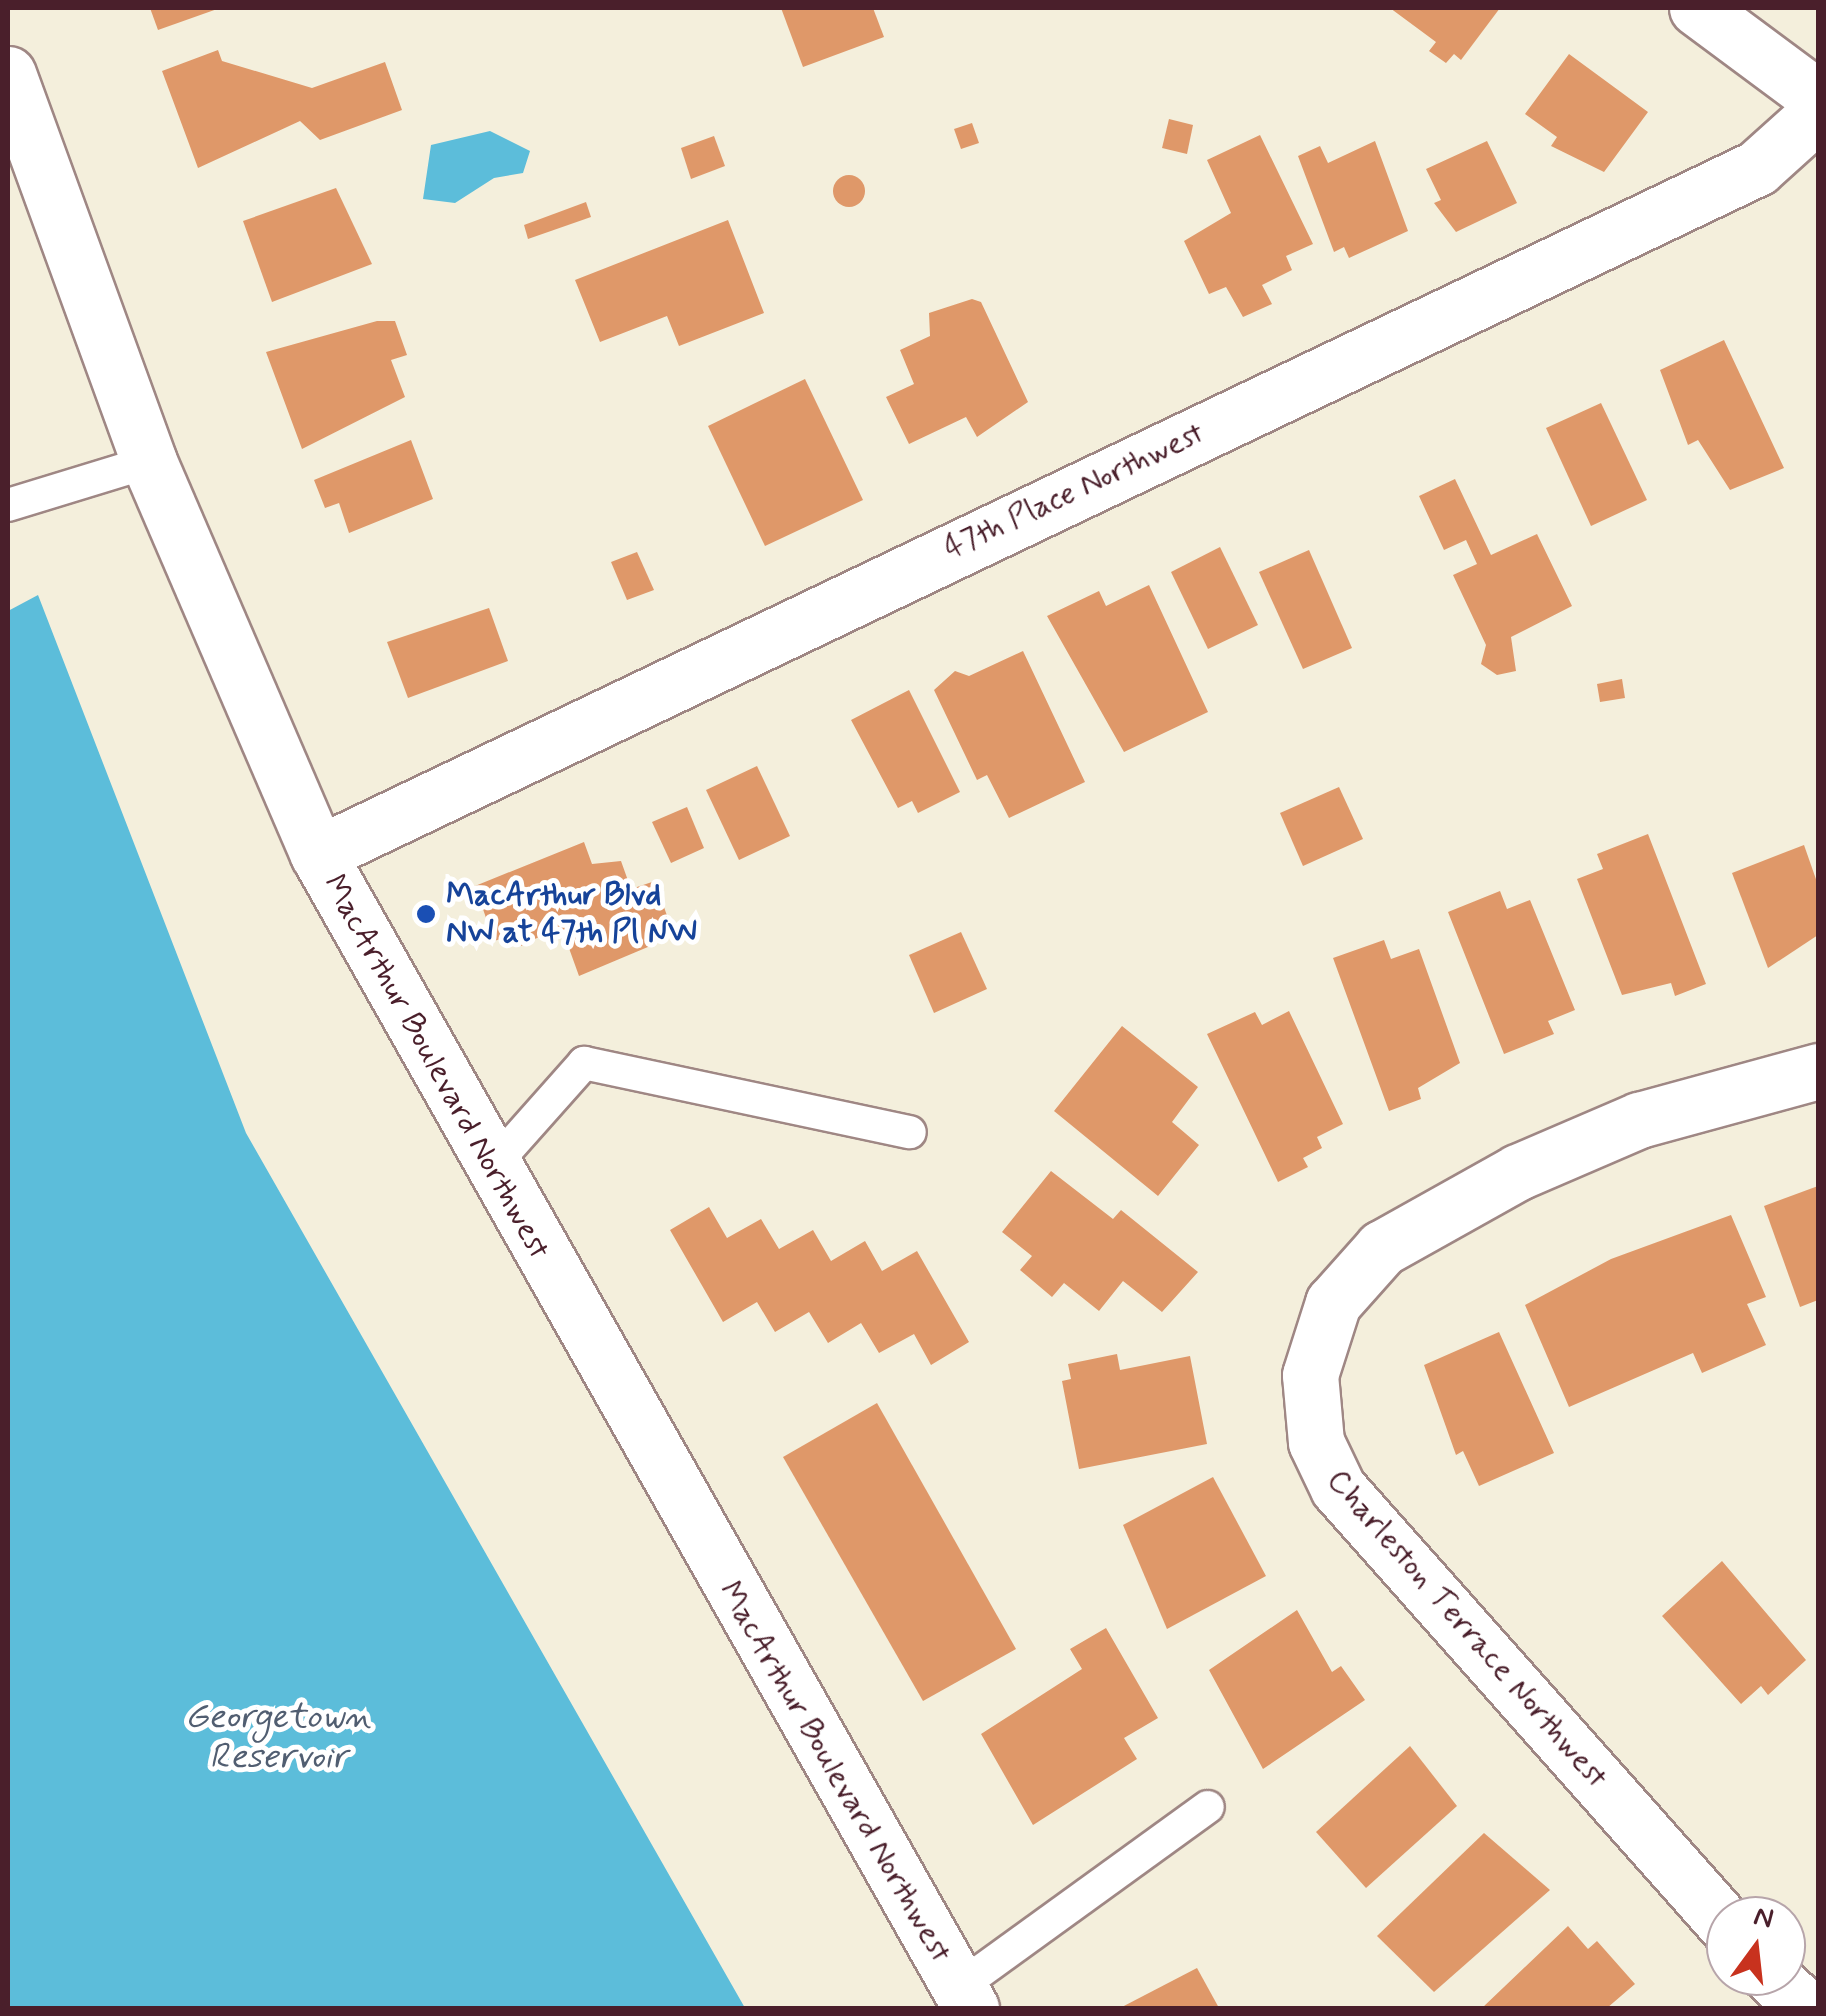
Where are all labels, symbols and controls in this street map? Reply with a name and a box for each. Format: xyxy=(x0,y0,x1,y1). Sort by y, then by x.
street label: 47th Place Northwest xyxy=(937,414,1211,568)
street label: MacArthur Boulevard Northwest xyxy=(315,870,557,1264)
place label: MacArthur Blvd NW at 47th Pl NW xyxy=(446,877,699,952)
marker: MacArthur Blvd NW at 47th Pl NW xyxy=(415,903,437,925)
street label: Charleston Terrace Northwest xyxy=(1323,1467,1611,1791)
street label: MacArthur Boulevard Northwest xyxy=(711,1577,959,1967)
water label: Georgetown Reservoir xyxy=(185,1696,371,1778)
north arrow xyxy=(1706,1896,1806,1996)
text: N xyxy=(1750,1898,1777,1939)

